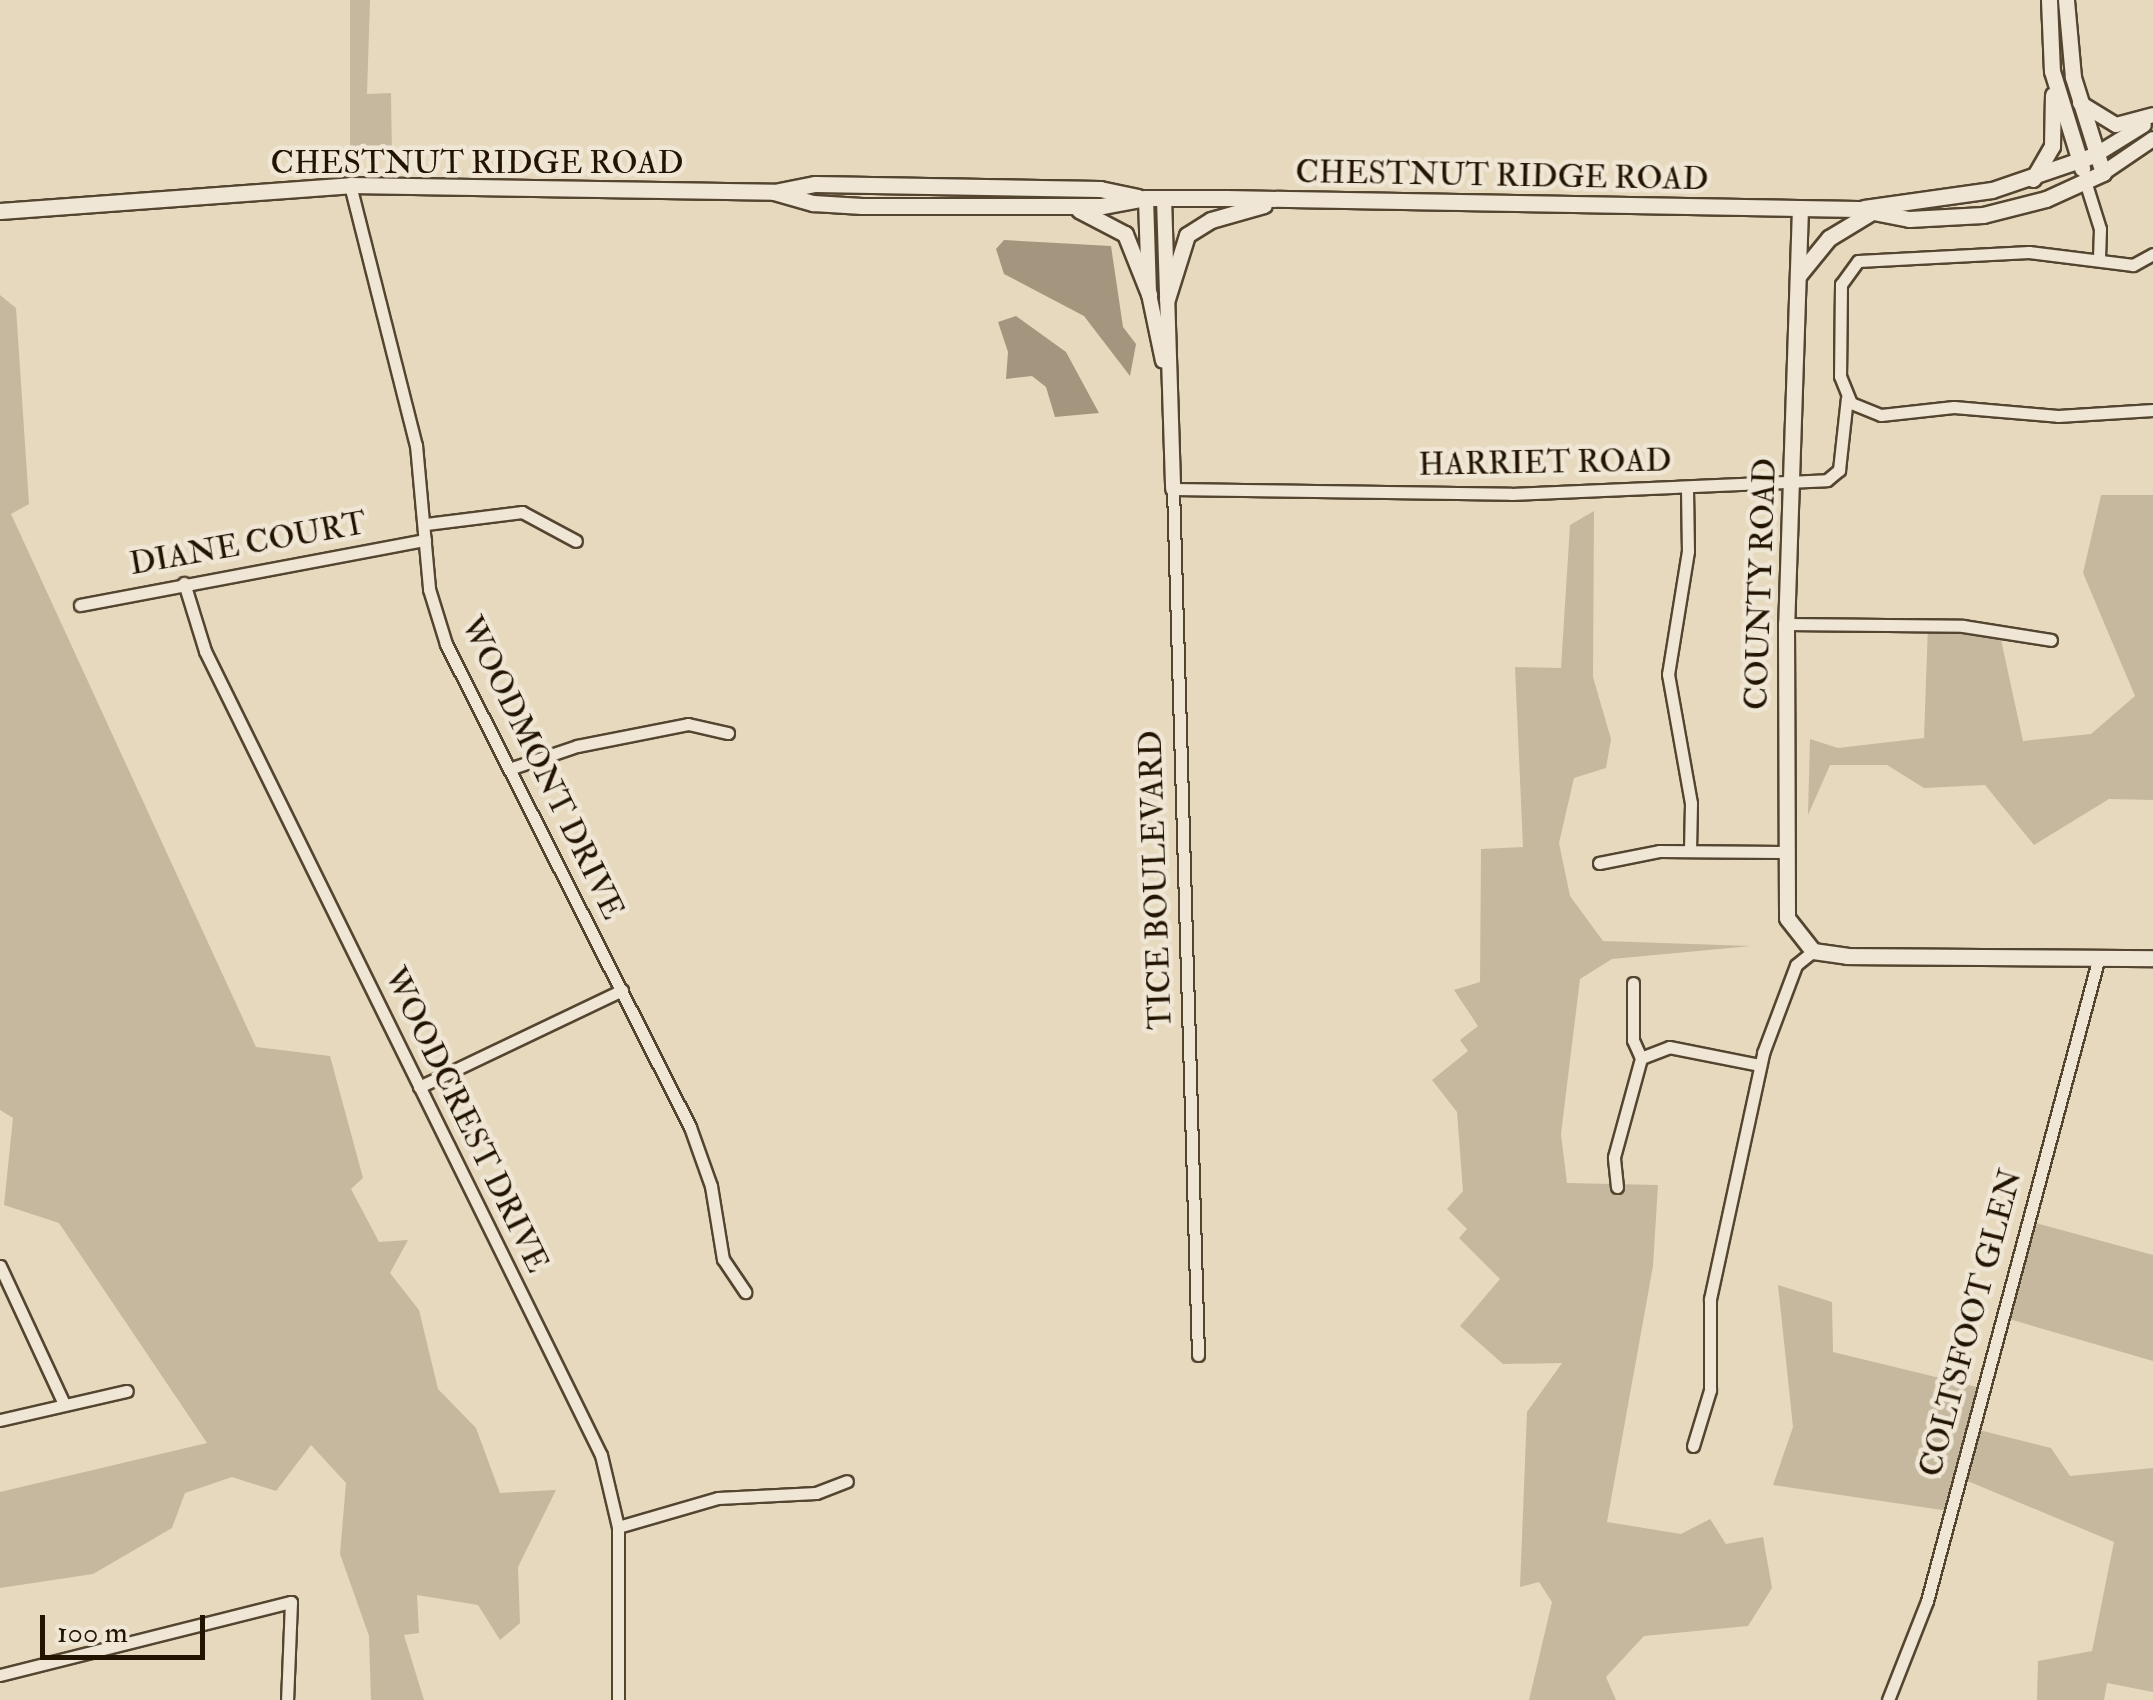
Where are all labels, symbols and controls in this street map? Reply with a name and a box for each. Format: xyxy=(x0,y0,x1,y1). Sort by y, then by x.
street label: CHESTNUT RIDGE ROAD xyxy=(270,144,684,182)
street label: CHESTNUT RIDGE ROAD xyxy=(1295,153,1709,199)
street label: HARRIET ROAD xyxy=(1418,442,1672,484)
street label: COUNTY ROAD xyxy=(1737,457,1785,711)
street label: DIANE COURT xyxy=(127,504,369,584)
street label: WOODMONT DRIVE xyxy=(452,610,632,926)
street label: TICE BOULEVARD xyxy=(1132,730,1180,1030)
street label: WOODCREST DRIVE xyxy=(375,961,557,1279)
street label: COLTSFOOT GLEN xyxy=(1912,1165,2030,1481)
scale bar xyxy=(45,1595,210,1657)
text: 100 m xyxy=(57,1614,128,1651)

